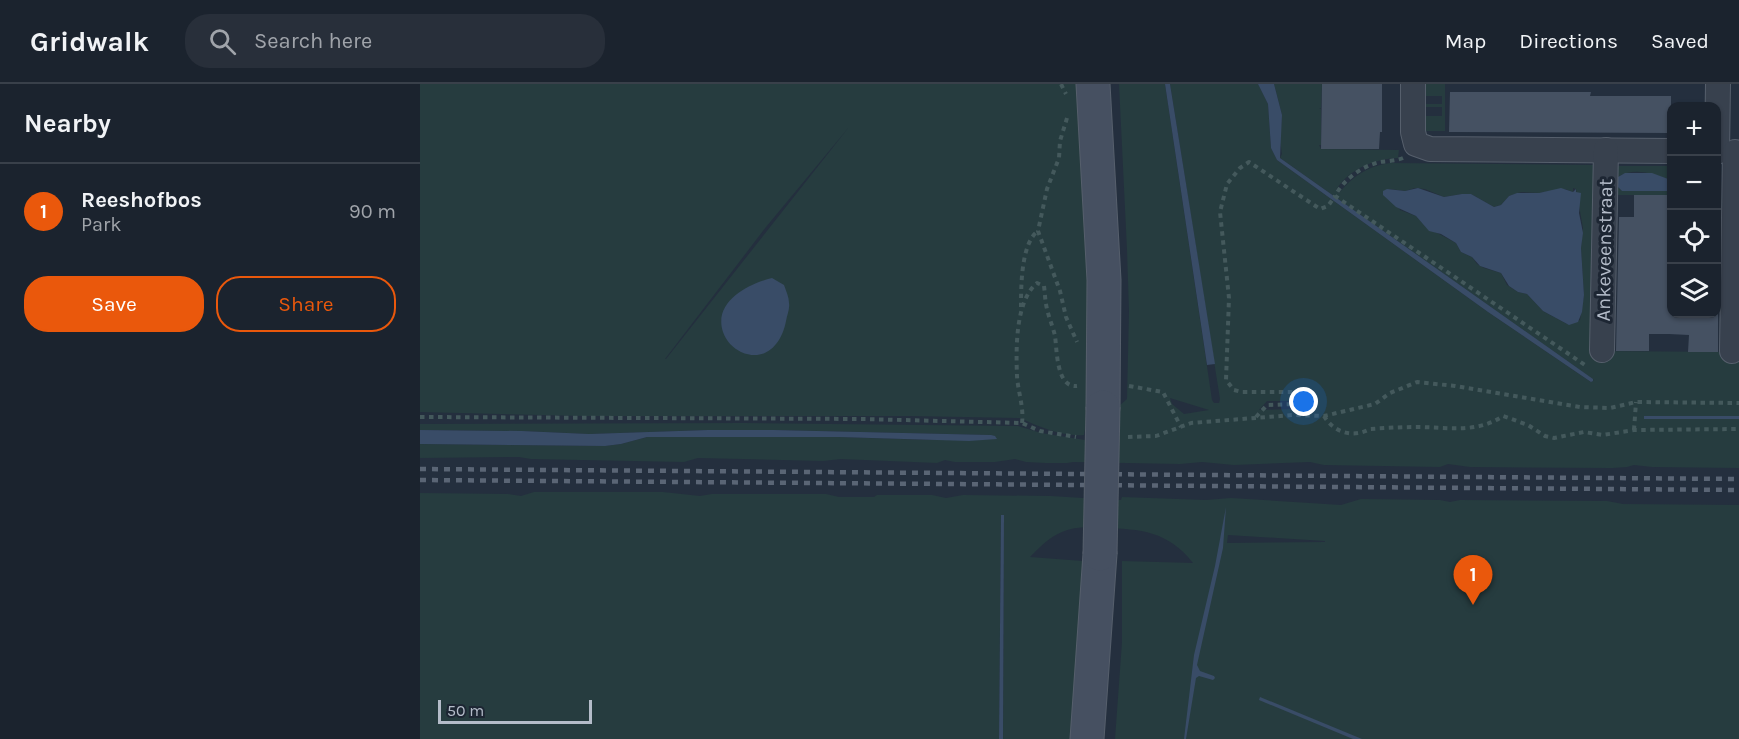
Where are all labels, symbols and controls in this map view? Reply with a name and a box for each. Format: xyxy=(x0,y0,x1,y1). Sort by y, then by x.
search box xyxy=(185,14,605,68)
text: Gridwalk xyxy=(30,25,149,58)
icon: search xyxy=(206,25,239,58)
text: Search here xyxy=(254,28,372,54)
text: Map xyxy=(1445,29,1486,53)
text: Directions xyxy=(1519,29,1618,53)
text: Saved xyxy=(1651,29,1709,53)
map controls xyxy=(1667,102,1721,318)
button: + xyxy=(1667,102,1721,156)
text: Nearby xyxy=(24,108,111,139)
button: − xyxy=(1667,156,1721,210)
street label: Ankeveenstraat xyxy=(1592,178,1617,321)
text: Reeshofbos xyxy=(81,187,202,213)
text: 1 xyxy=(40,200,47,223)
text: 90 m xyxy=(349,200,396,223)
button: locate xyxy=(1667,210,1721,264)
text: Park xyxy=(81,213,122,236)
button: layers xyxy=(1667,264,1721,318)
button: Save xyxy=(24,276,204,332)
button: Share xyxy=(216,276,396,332)
your location xyxy=(1289,387,1318,416)
pin: 1 xyxy=(1454,556,1492,605)
scale bar xyxy=(438,697,592,724)
text: 50 m xyxy=(447,701,484,720)

